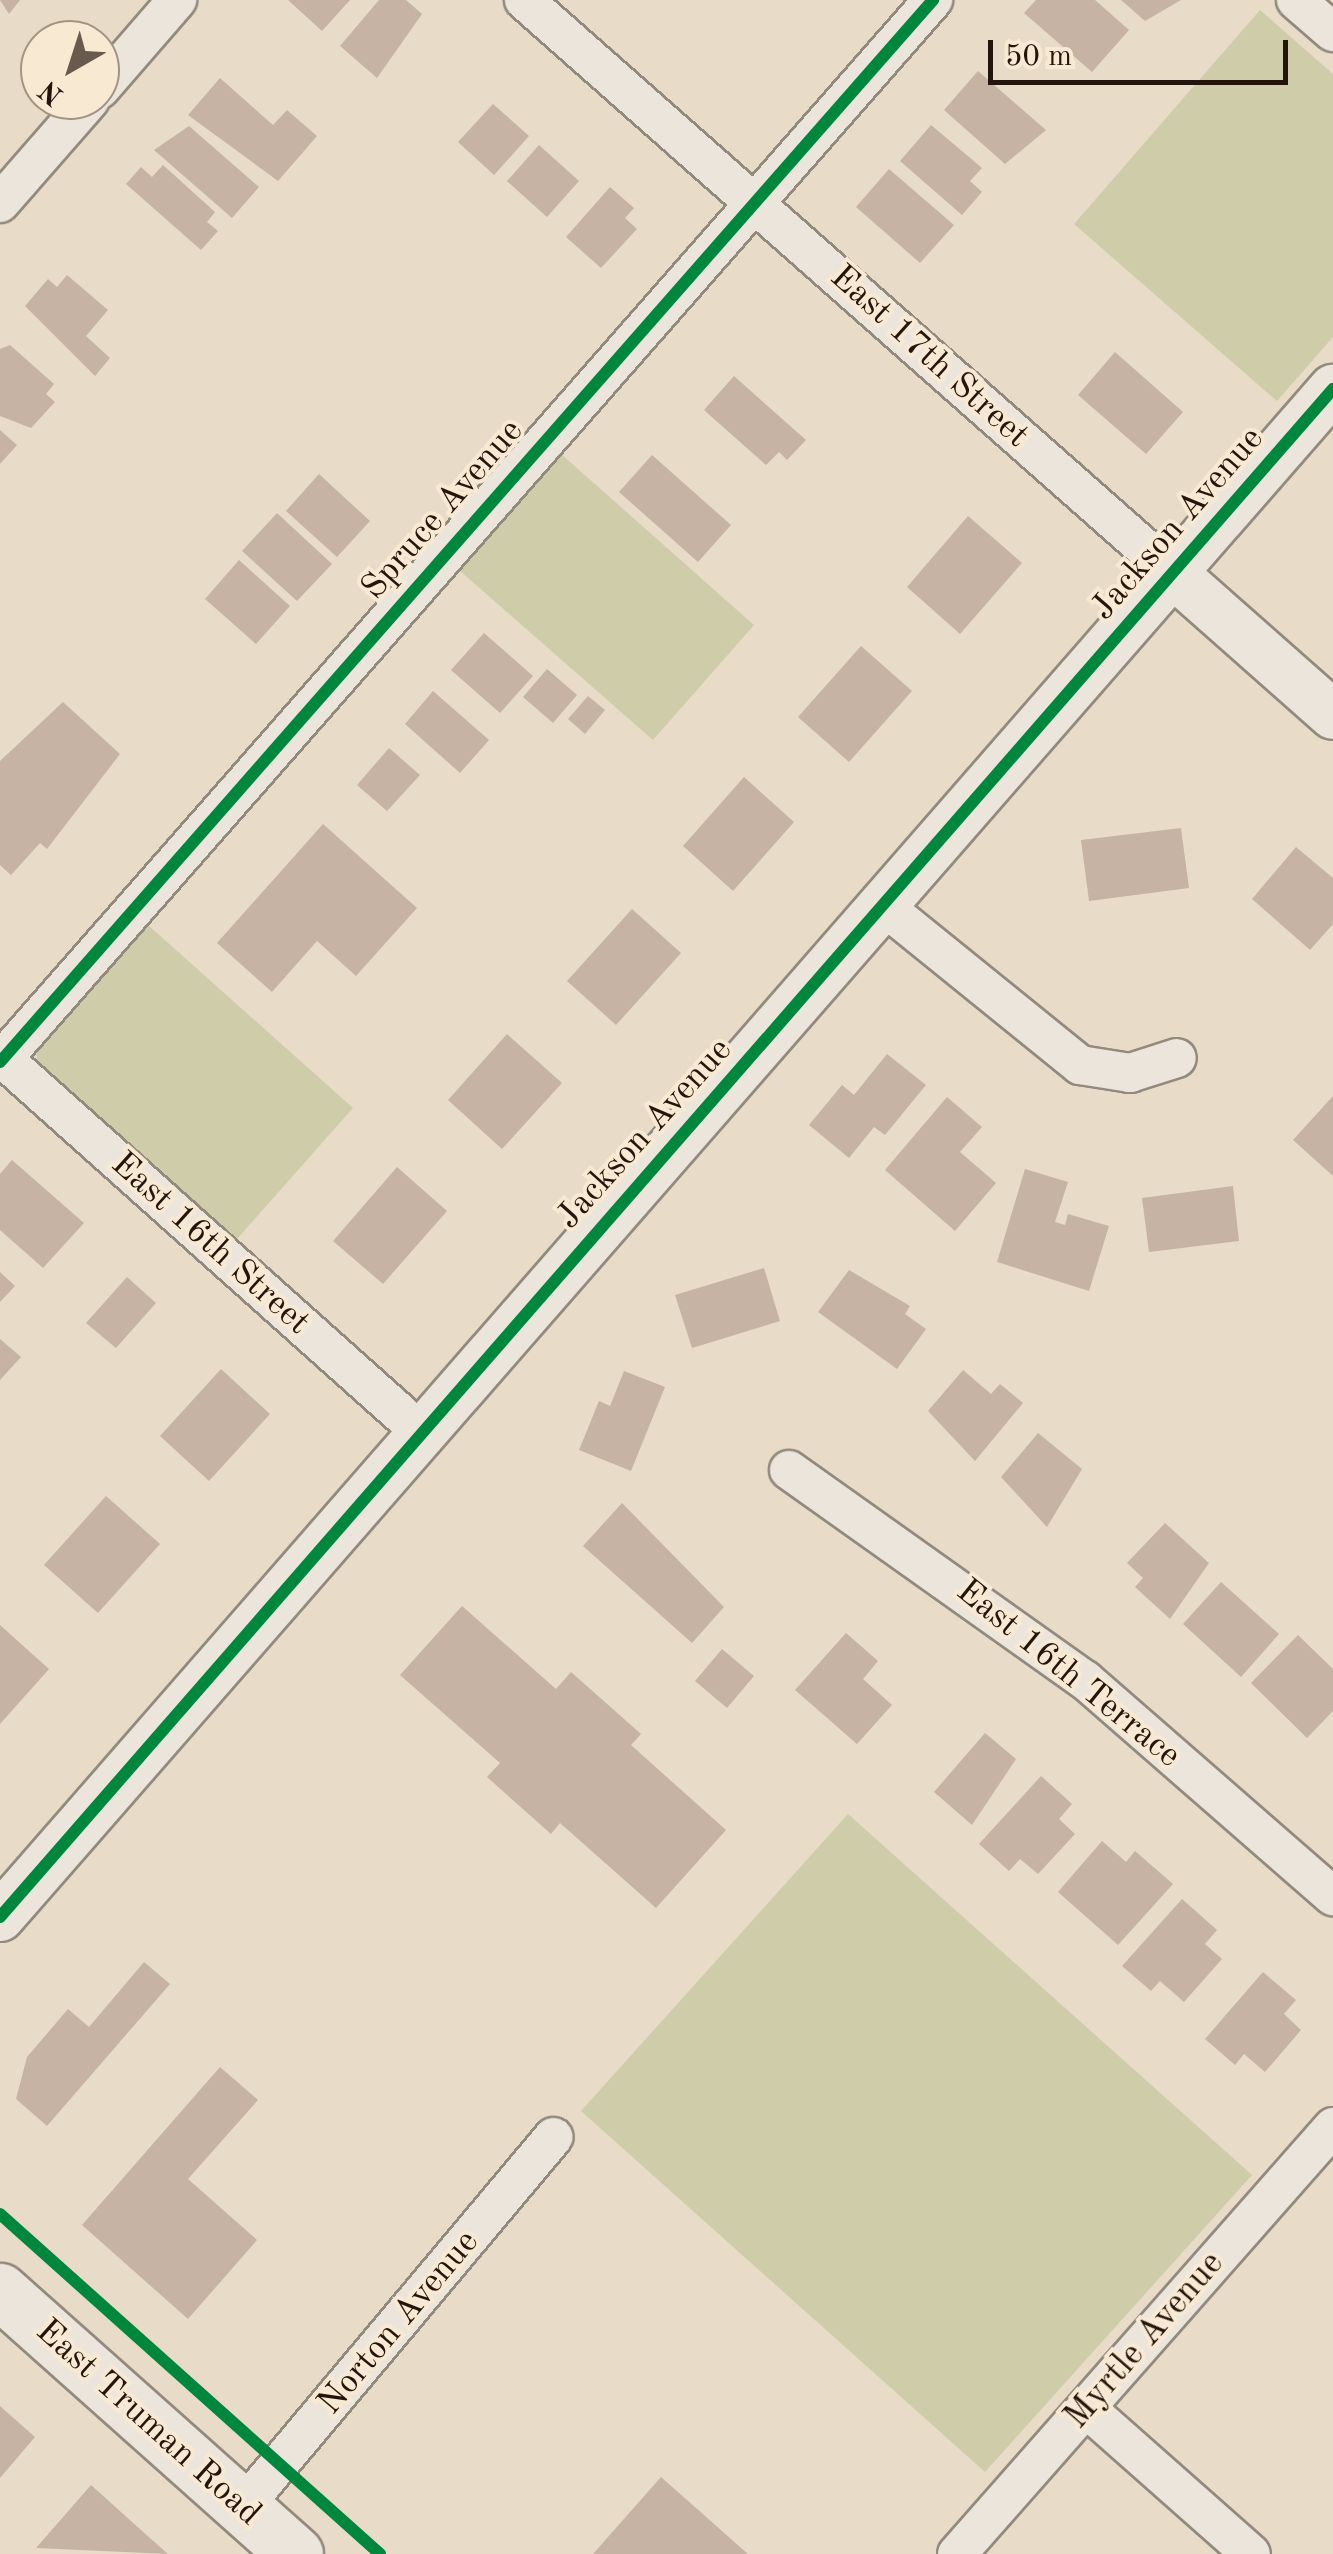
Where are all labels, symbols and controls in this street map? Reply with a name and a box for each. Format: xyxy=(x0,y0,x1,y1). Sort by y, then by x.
north arrow xyxy=(20,20,120,120)
scale bar xyxy=(993,20,1293,82)
text: 50 m xyxy=(1005,42,1072,72)
text: N xyxy=(35,74,70,109)
street label: East 17th Street xyxy=(821,257,1037,457)
street label: Spruce Avenue xyxy=(353,411,533,609)
street label: Jackson Avenue xyxy=(1083,419,1273,629)
street label: Jackson Avenue xyxy=(548,1030,742,1238)
street label: East 16th Street xyxy=(102,1144,318,1344)
street label: East 16th Terrace xyxy=(947,1571,1189,1777)
street label: Norton Avenue xyxy=(310,2222,488,2424)
street label: Myrtle Avenue xyxy=(1057,2244,1233,2438)
street label: East Truman Road xyxy=(27,2311,269,2535)

